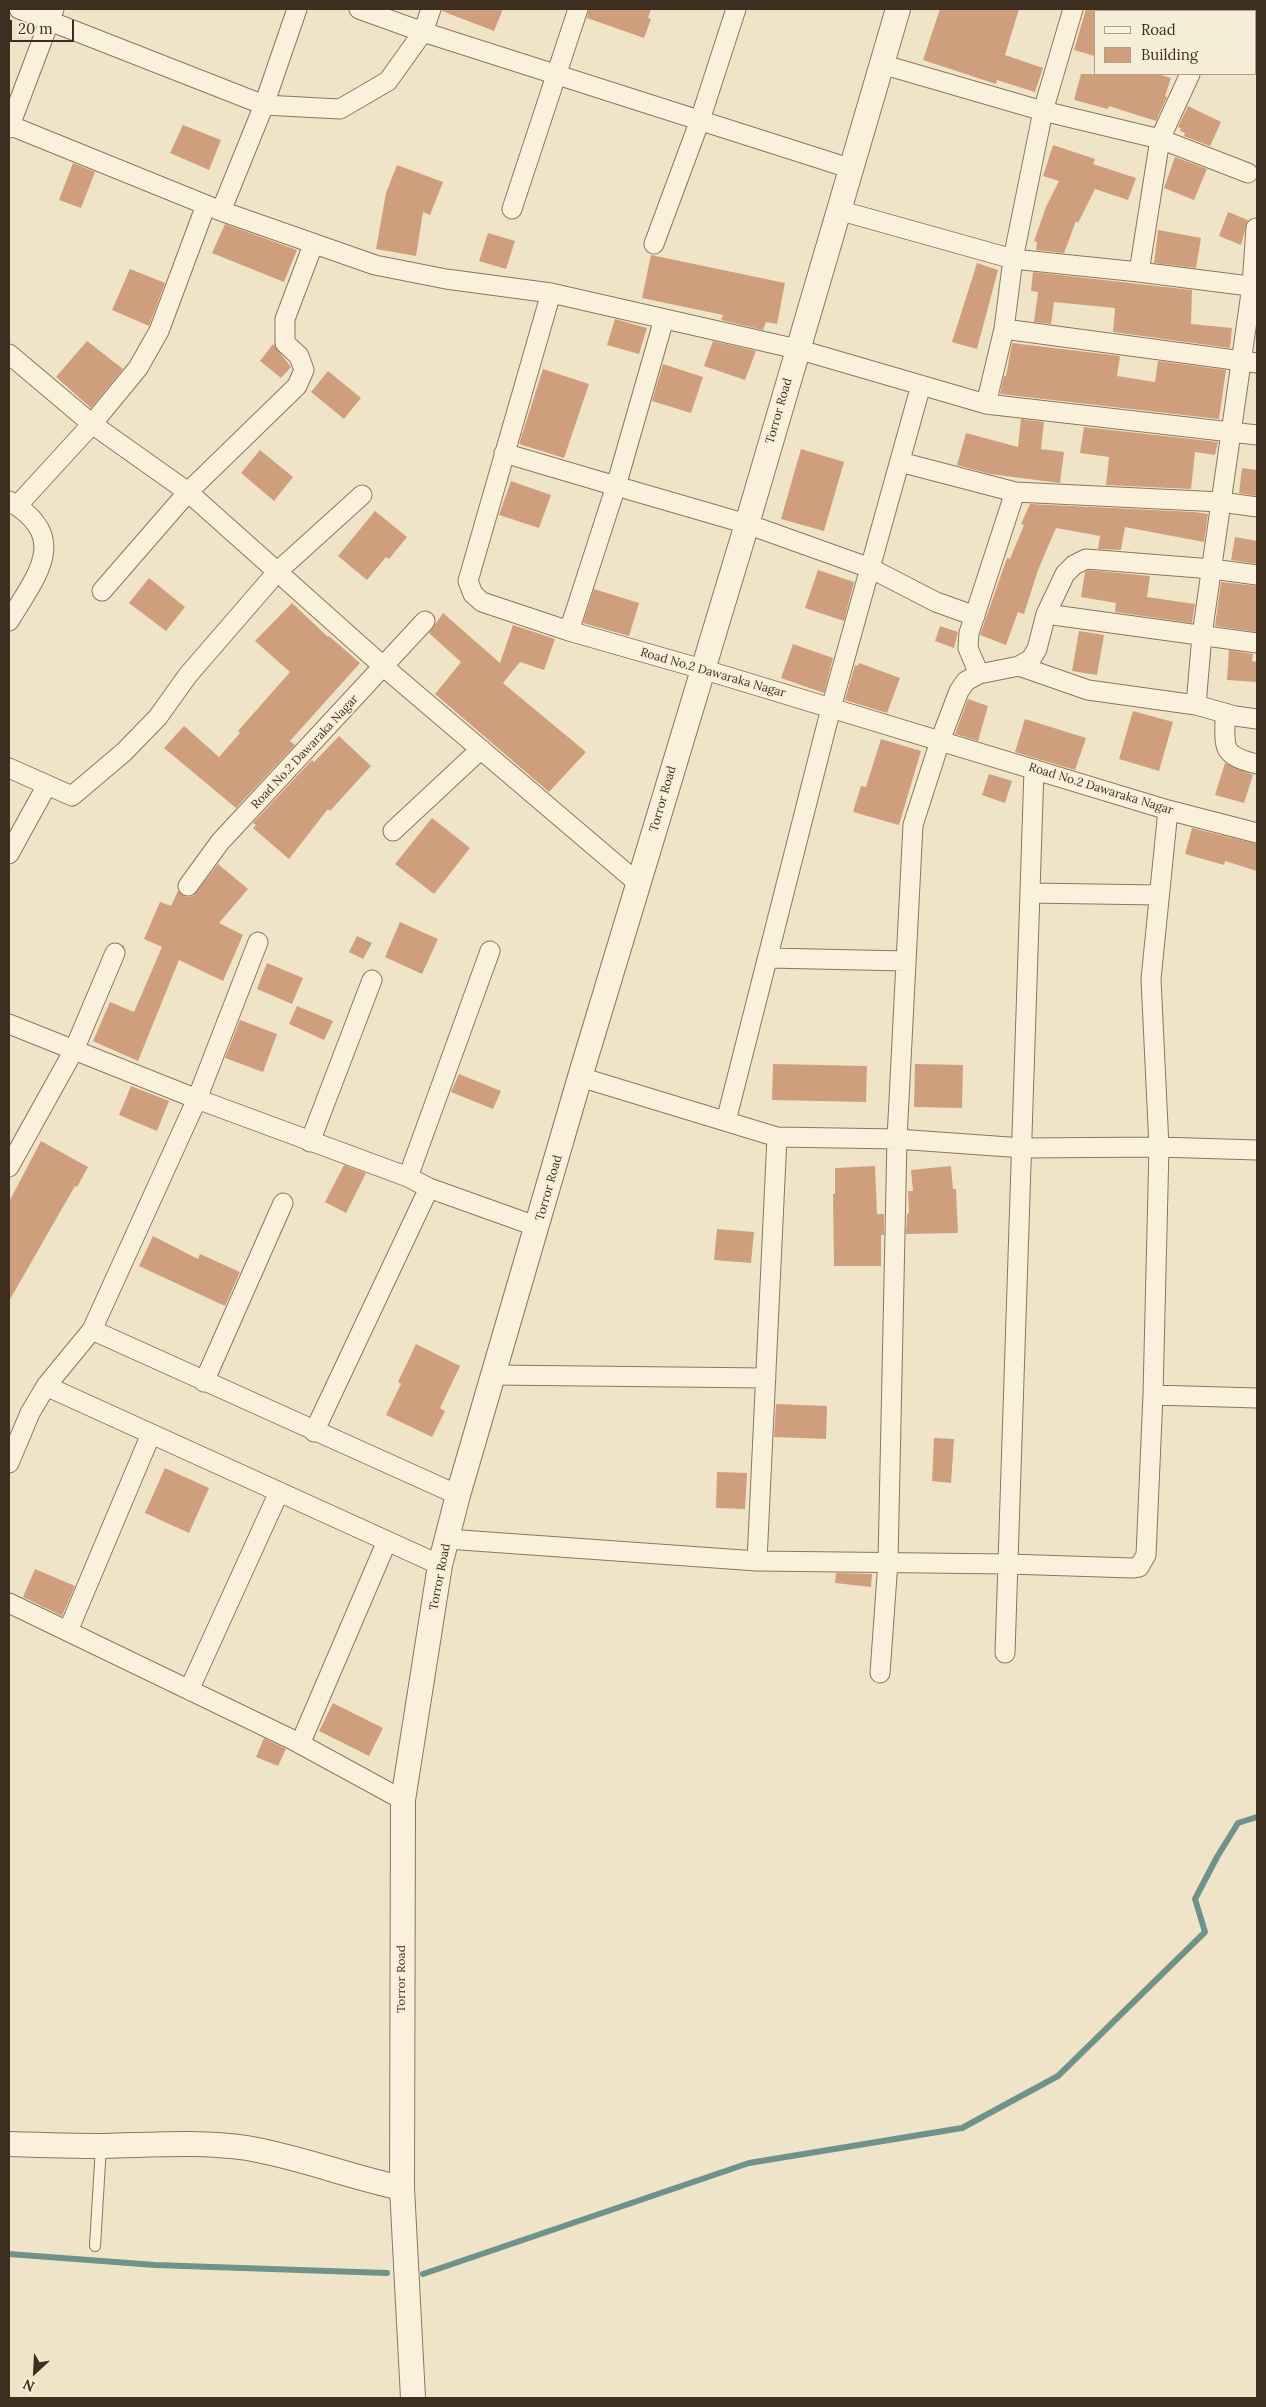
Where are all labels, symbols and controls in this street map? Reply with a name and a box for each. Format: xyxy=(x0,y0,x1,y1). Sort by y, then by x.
scale bar xyxy=(12,10,76,42)
legend xyxy=(1094,10,1256,75)
text: 20 m xyxy=(18,19,53,38)
text: Road xyxy=(1141,20,1176,39)
text: Building xyxy=(1141,45,1198,64)
street label: Torror Road xyxy=(763,377,795,445)
street label: Road No.2 Dawaraka Nagar xyxy=(639,645,787,701)
street label: Road No.2 Dawaraka Nagar xyxy=(248,692,362,812)
street label: Road No.2 Dawaraka Nagar xyxy=(1027,760,1175,818)
street label: Torror Road xyxy=(647,765,679,833)
street label: Torror Road xyxy=(533,1154,565,1222)
street label: Torror Road xyxy=(426,1542,454,1612)
street label: Torror Road xyxy=(395,1945,409,2013)
north arrow xyxy=(10,2347,60,2397)
text: N xyxy=(20,2375,37,2396)

